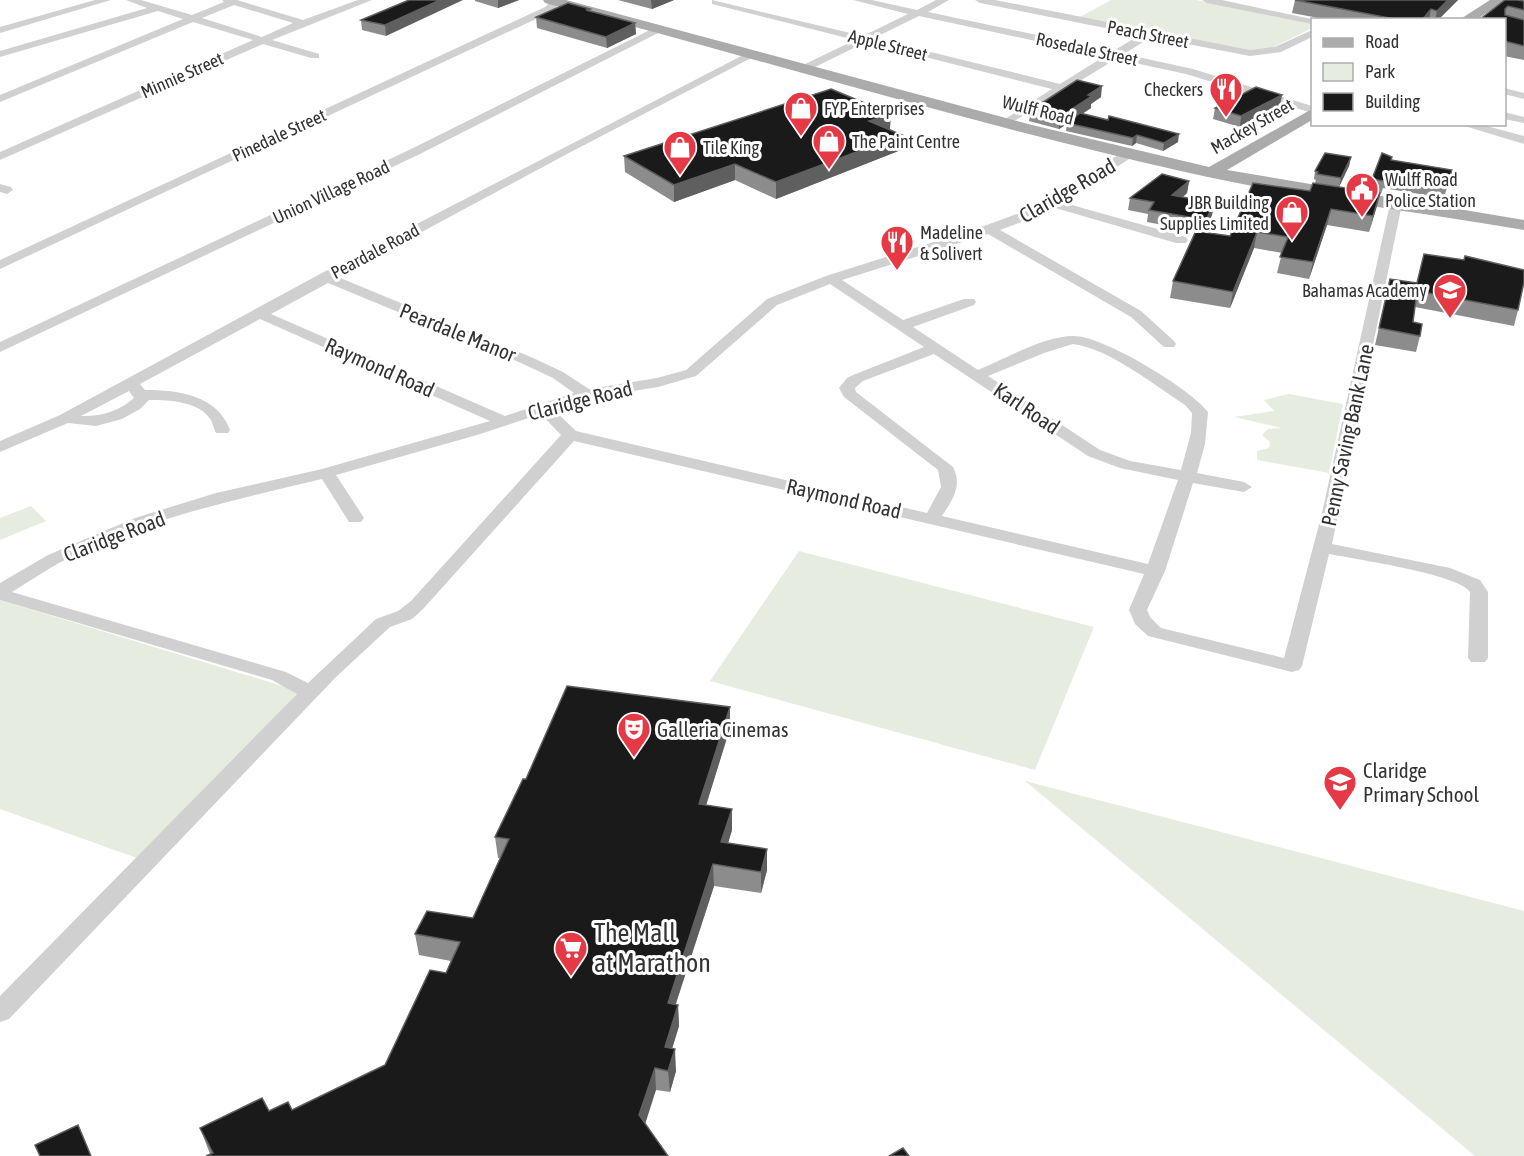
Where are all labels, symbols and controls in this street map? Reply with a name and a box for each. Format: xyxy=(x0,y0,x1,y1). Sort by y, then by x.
street label: Peach Street xyxy=(1105,16,1191,52)
legend xyxy=(1311,18,1506,126)
street label: Apple Street xyxy=(846,25,930,65)
street label: Rosedale Street xyxy=(1034,28,1140,70)
text: Road xyxy=(1365,31,1399,52)
street label: Minnie Street xyxy=(138,48,226,102)
text: Park xyxy=(1365,61,1395,82)
restaurant icon: Checkers xyxy=(1208,71,1244,118)
place label: Checkers xyxy=(1144,79,1203,100)
shop icon: FYP Enterprises xyxy=(783,90,819,137)
street label: Wulff Road xyxy=(1000,91,1076,129)
text: Building xyxy=(1365,91,1420,112)
street label: Mackey Street xyxy=(1207,94,1297,158)
place label: FYP Enterprises xyxy=(824,98,924,119)
street label: Pinedale Street xyxy=(229,104,329,166)
shop icon: The Paint Centre xyxy=(811,123,847,170)
shop icon: Tile King xyxy=(662,129,698,176)
place label: The Paint Centre xyxy=(852,131,960,152)
place label: Tile King xyxy=(703,137,760,158)
street label: Claridge Road xyxy=(1015,153,1119,227)
street label: Union Village Road xyxy=(269,156,393,228)
place label: Wulff Road Police Station xyxy=(1385,169,1476,211)
public building icon: Wulff Road Police Station xyxy=(1344,171,1380,218)
place label: JBR Building Supplies Limited xyxy=(1160,192,1269,234)
shop icon: JBR Building Supplies Limited xyxy=(1274,194,1310,241)
street label: Peardale Road xyxy=(327,219,423,283)
place label: Madeline & Solivert xyxy=(920,222,983,264)
restaurant icon: Madeline & Solivert xyxy=(879,224,915,271)
school or university icon: Bahamas Academy xyxy=(1432,272,1468,319)
place label: Bahamas Academy xyxy=(1302,280,1427,301)
street label: Peardale Manor xyxy=(396,298,520,366)
street label: Raymond Road xyxy=(322,332,438,402)
street label: Penny Saving Bank Lane xyxy=(1316,342,1378,528)
street label: Claridge Road xyxy=(525,375,635,425)
street label: Karl Road xyxy=(989,377,1065,439)
street label: Raymond Road xyxy=(784,473,904,523)
street label: Claridge Road xyxy=(60,506,168,566)
theatre icon: Galleria Cinemas xyxy=(616,711,652,758)
place label: Galleria Cinemas xyxy=(657,717,788,741)
place label: Claridge Primary School xyxy=(1363,758,1479,806)
school or university icon: Claridge Primary School xyxy=(1322,764,1358,811)
place label: The Mall at Marathon xyxy=(594,918,711,978)
supermarket icon: The Mall at Marathon xyxy=(553,930,589,977)

